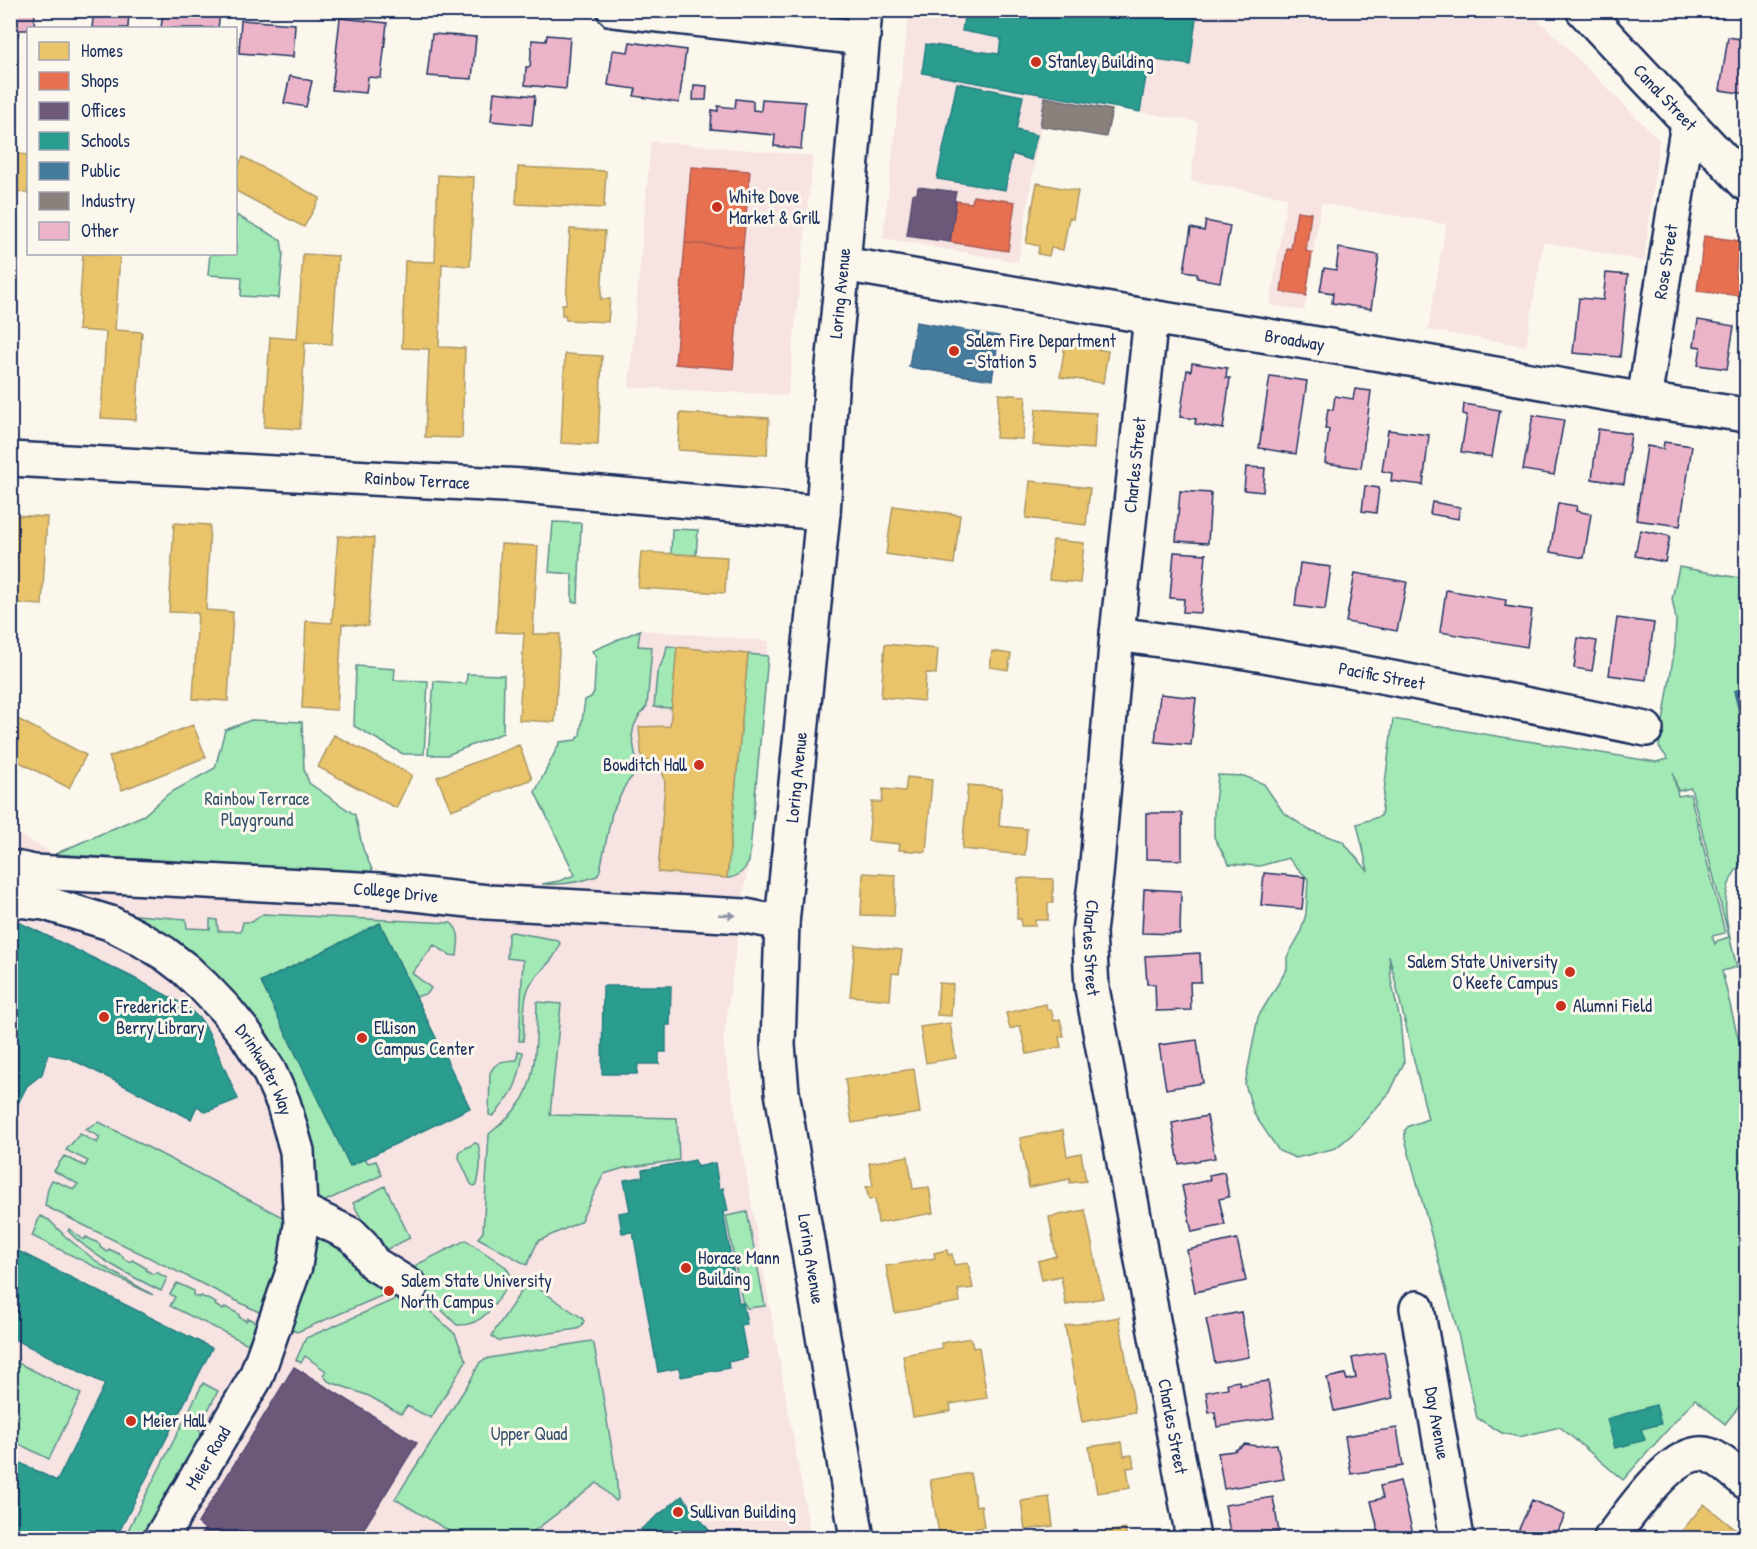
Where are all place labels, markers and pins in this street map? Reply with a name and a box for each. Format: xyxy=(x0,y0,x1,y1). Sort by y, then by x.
place label: Stanley Building xyxy=(1048,49,1154,74)
marker: Stanley Building xyxy=(1029,55,1043,69)
place label: White Dove Market & Grill xyxy=(729,184,820,230)
marker: White Dove Market & Grill xyxy=(710,200,724,214)
place label: Salem Fire Department - Station 5 xyxy=(966,328,1117,374)
marker: Salem Fire Department - Station 5 xyxy=(947,344,961,358)
place label: Bowditch Hall xyxy=(603,752,687,777)
marker: Bowditch Hall xyxy=(692,758,706,772)
place label: Salem State University O'Keefe Campus xyxy=(1407,949,1558,995)
marker: Salem State University O'Keefe Campus xyxy=(1563,965,1577,979)
place label: Alumni Field xyxy=(1573,993,1652,1018)
place label: Frederick E. Berry Library xyxy=(115,994,205,1040)
marker: Alumni Field xyxy=(1554,999,1568,1013)
marker: Frederick E. Berry Library xyxy=(97,1010,111,1024)
place label: Ellison Campus Center xyxy=(374,1015,475,1061)
marker: Ellison Campus Center xyxy=(355,1031,369,1045)
place label: Horace Mann Building xyxy=(698,1245,780,1291)
marker: Horace Mann Building xyxy=(679,1261,693,1275)
place label: Salem State University North Campus xyxy=(401,1268,552,1314)
marker: Salem State University North Campus xyxy=(382,1284,396,1298)
place label: Meier Hall xyxy=(143,1408,207,1433)
marker: Meier Hall xyxy=(124,1414,138,1428)
place label: Sullivan Building xyxy=(690,1499,796,1524)
marker: Sullivan Building xyxy=(671,1505,685,1519)

